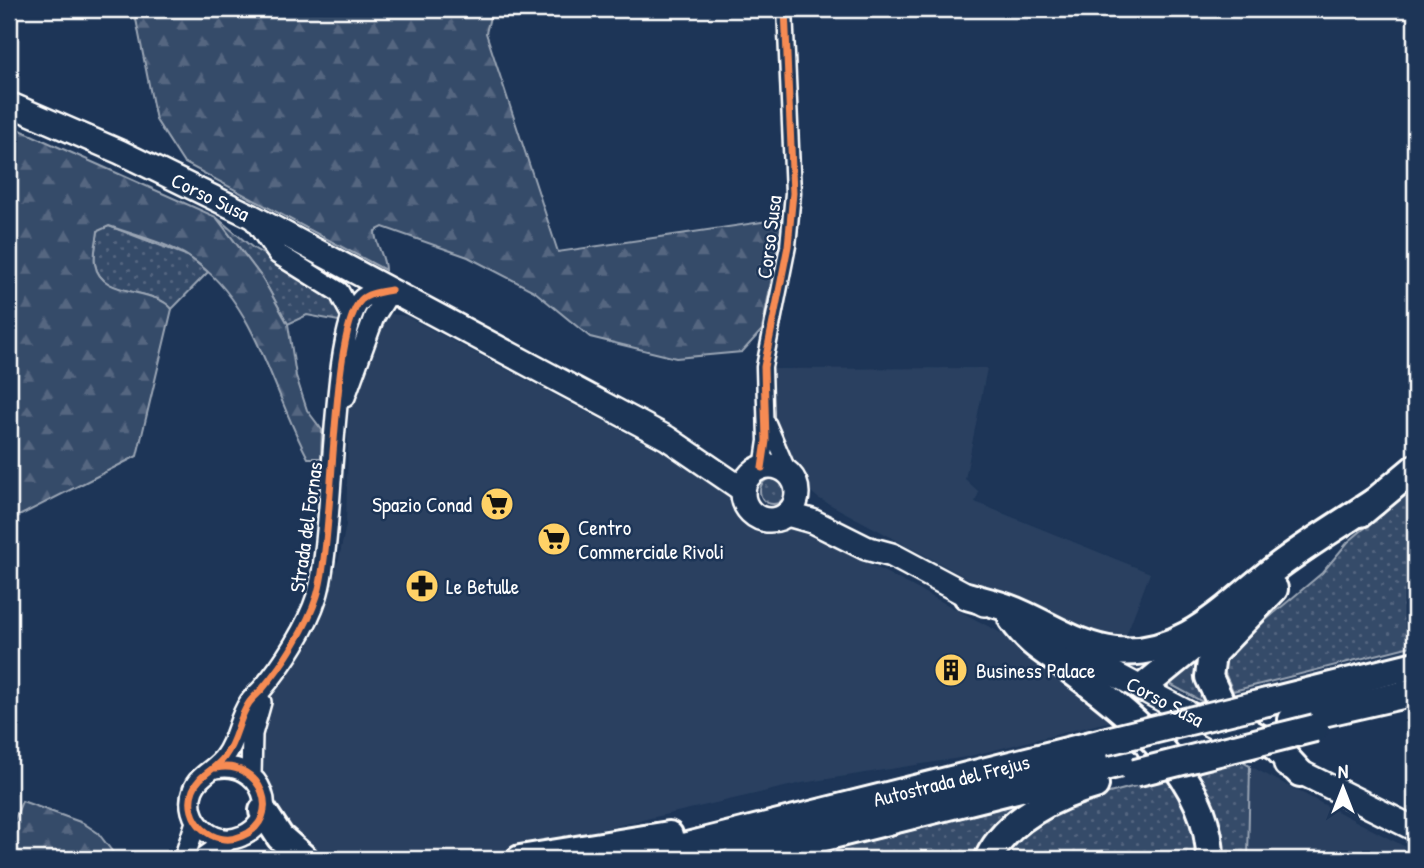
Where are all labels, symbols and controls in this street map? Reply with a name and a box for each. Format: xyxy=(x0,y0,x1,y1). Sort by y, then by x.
street label: Corso Susa xyxy=(167,165,255,228)
street label: Corso Susa xyxy=(750,194,788,280)
street label: Strada del Fornas xyxy=(282,460,330,594)
supermarket icon: Spazio Conad xyxy=(478,485,516,523)
place label: Spazio Conad xyxy=(372,490,472,519)
place label: Centro Commerciale Rivoli xyxy=(578,513,724,566)
supermarket icon: Centro Commerciale Rivoli xyxy=(535,520,573,558)
pharmacy icon: Le Betulle xyxy=(403,567,441,605)
place label: Le Betulle xyxy=(446,572,519,601)
building icon: Business Palace xyxy=(932,651,970,689)
place label: Business Palace xyxy=(976,656,1095,685)
street label: Corso Susa xyxy=(1121,669,1209,733)
street label: Autostrada del Frejus xyxy=(870,746,1032,813)
north arrow xyxy=(1308,752,1378,822)
text: N xyxy=(1338,758,1348,784)

